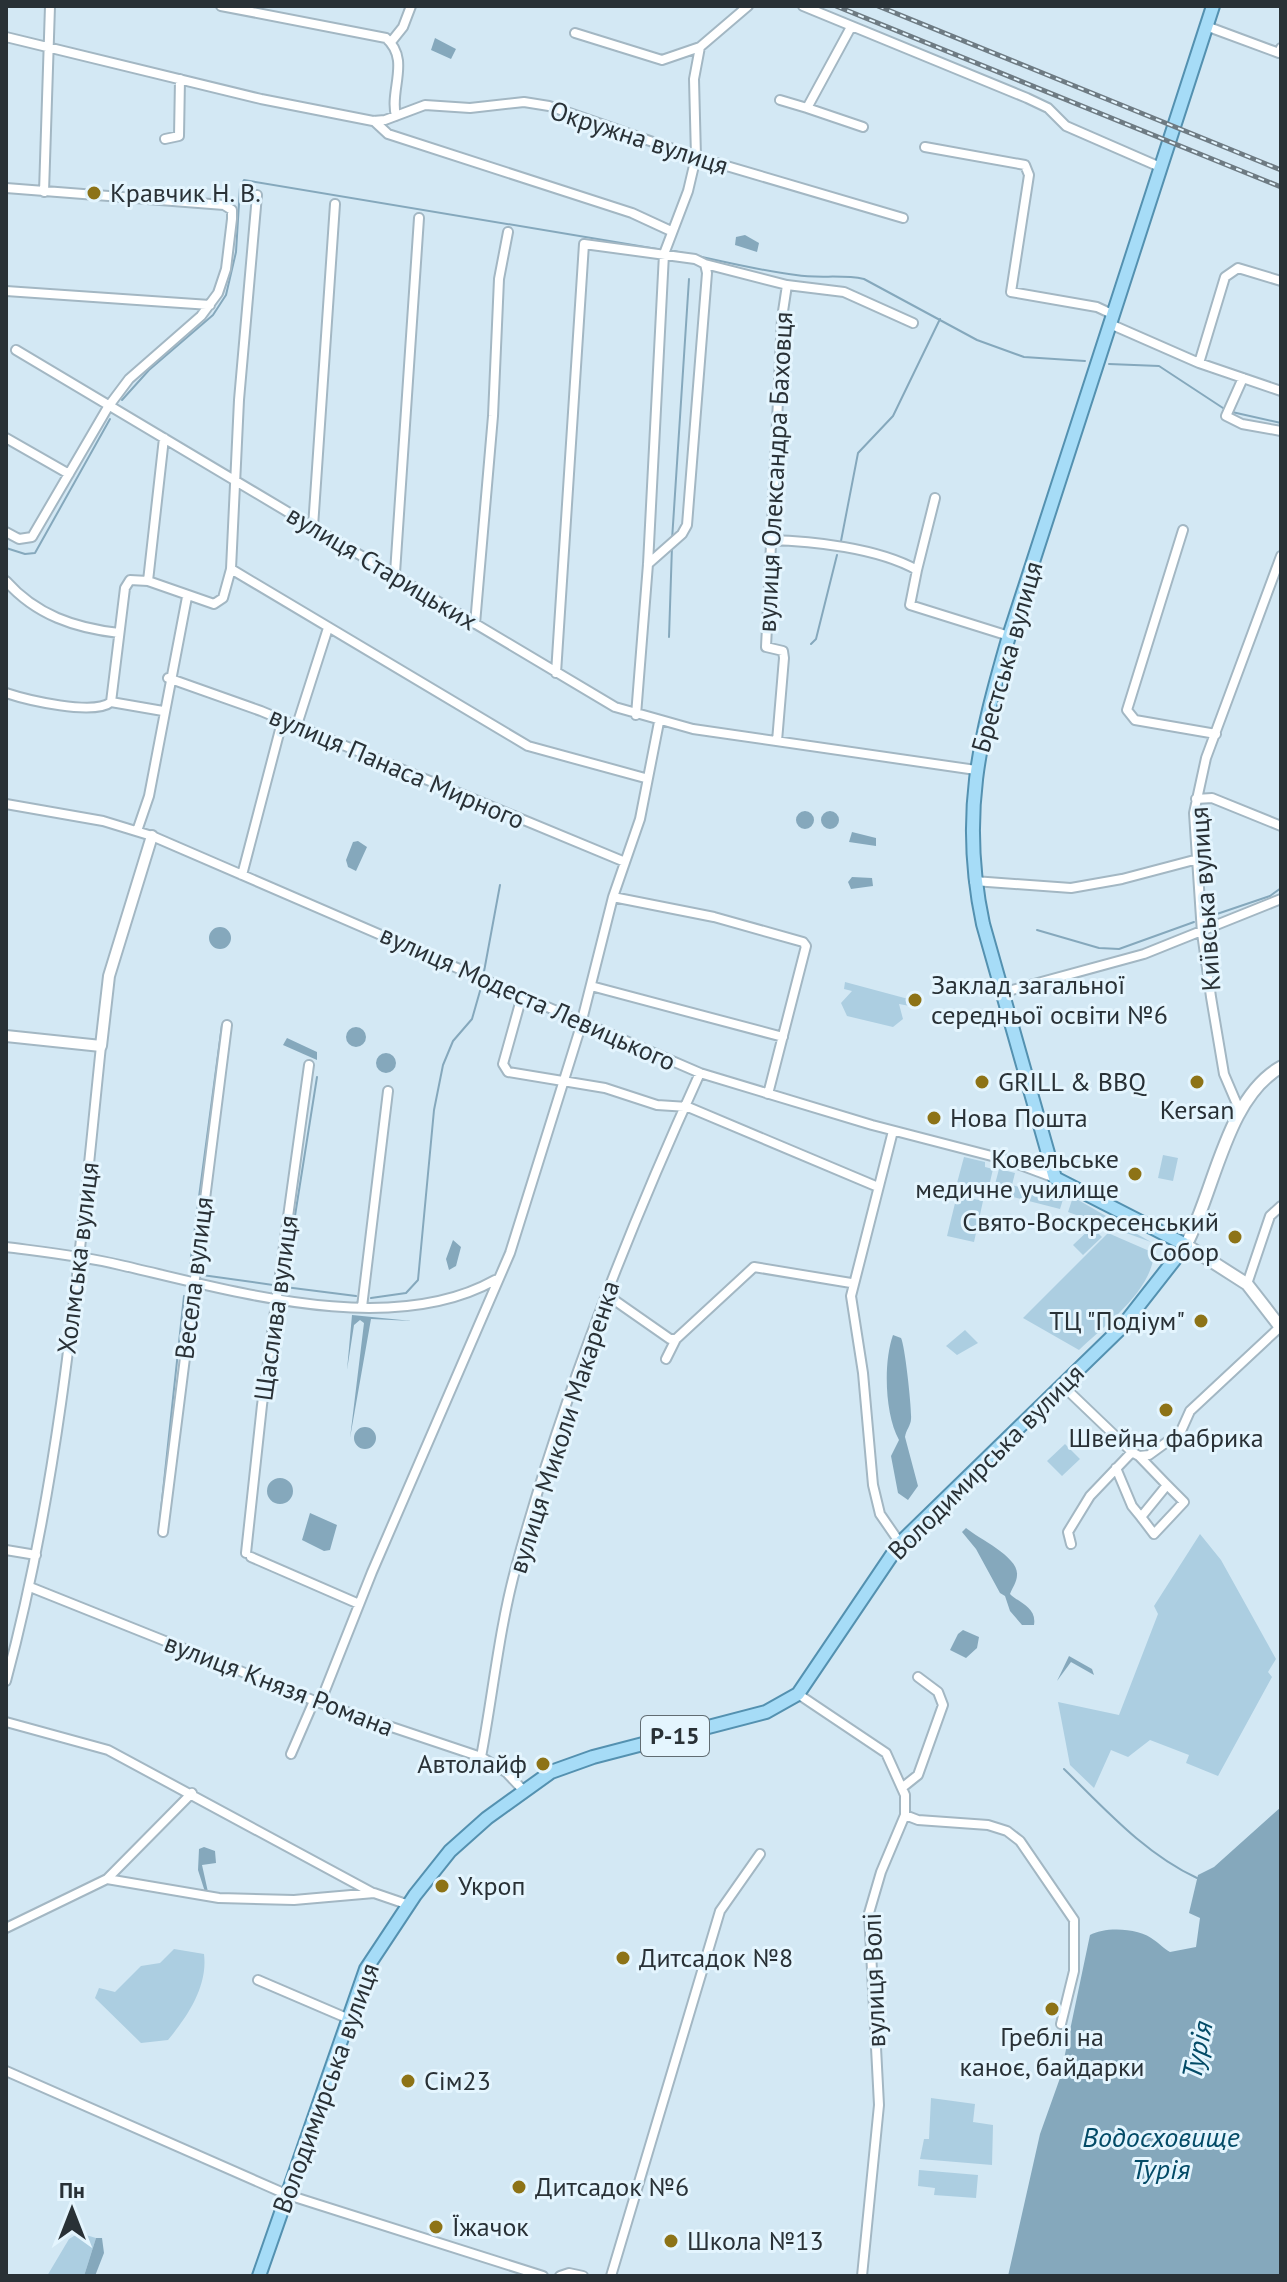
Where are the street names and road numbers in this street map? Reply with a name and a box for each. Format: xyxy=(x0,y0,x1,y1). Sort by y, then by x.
street label: Окружна вулиця xyxy=(546,93,733,182)
street label: вулиця Олександра Баховця xyxy=(750,311,799,633)
street label: вулиця Старицьких xyxy=(281,498,484,637)
street label: Брестська вулиця xyxy=(963,558,1050,756)
street label: вулиця Панаса Мирного xyxy=(265,699,530,836)
street label: Київська вулиця xyxy=(1182,806,1227,992)
street label: вулиця Модеста Левицького xyxy=(375,917,681,1078)
street label: Холмська вулиця xyxy=(49,1160,106,1356)
street label: Весела вулиця xyxy=(167,1195,220,1361)
street label: Щаслива вулиця xyxy=(246,1213,305,1403)
street label: вулиця Миколи Макаренка xyxy=(501,1276,626,1577)
street label: Володимирська вулиця xyxy=(881,1357,1091,1567)
street label: вулиця Князя Романа xyxy=(160,1626,398,1743)
road number: Р-15 xyxy=(641,1716,709,1756)
street label: вулиця Волі xyxy=(855,1912,892,2048)
street label: Володимирська вулиця xyxy=(265,1958,386,2217)

